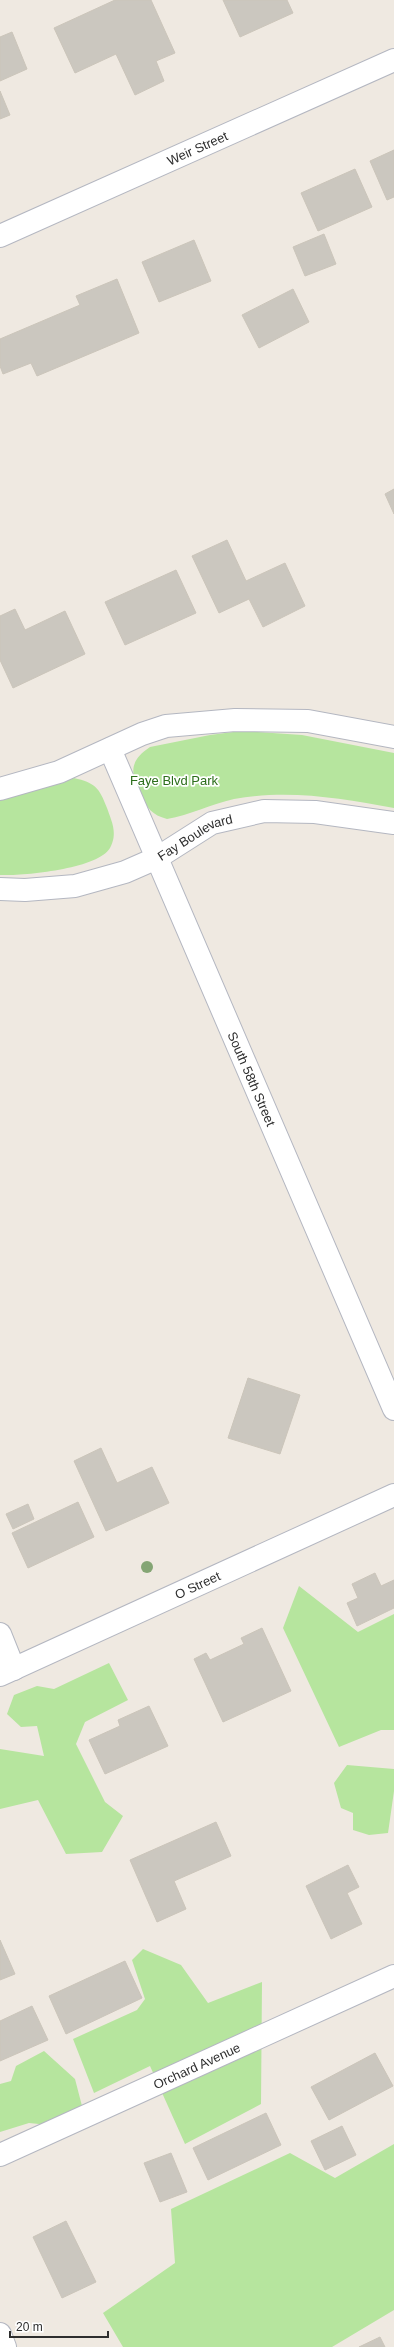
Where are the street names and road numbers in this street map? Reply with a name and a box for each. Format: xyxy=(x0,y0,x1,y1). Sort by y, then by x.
street label: Weir Street xyxy=(165,128,230,168)
street label: Fay Boulevard xyxy=(155,811,234,863)
street label: South 58th Street xyxy=(225,1029,279,1129)
street label: O Street xyxy=(172,1568,223,1602)
street label: Orchard Avenue xyxy=(151,2039,242,2092)

